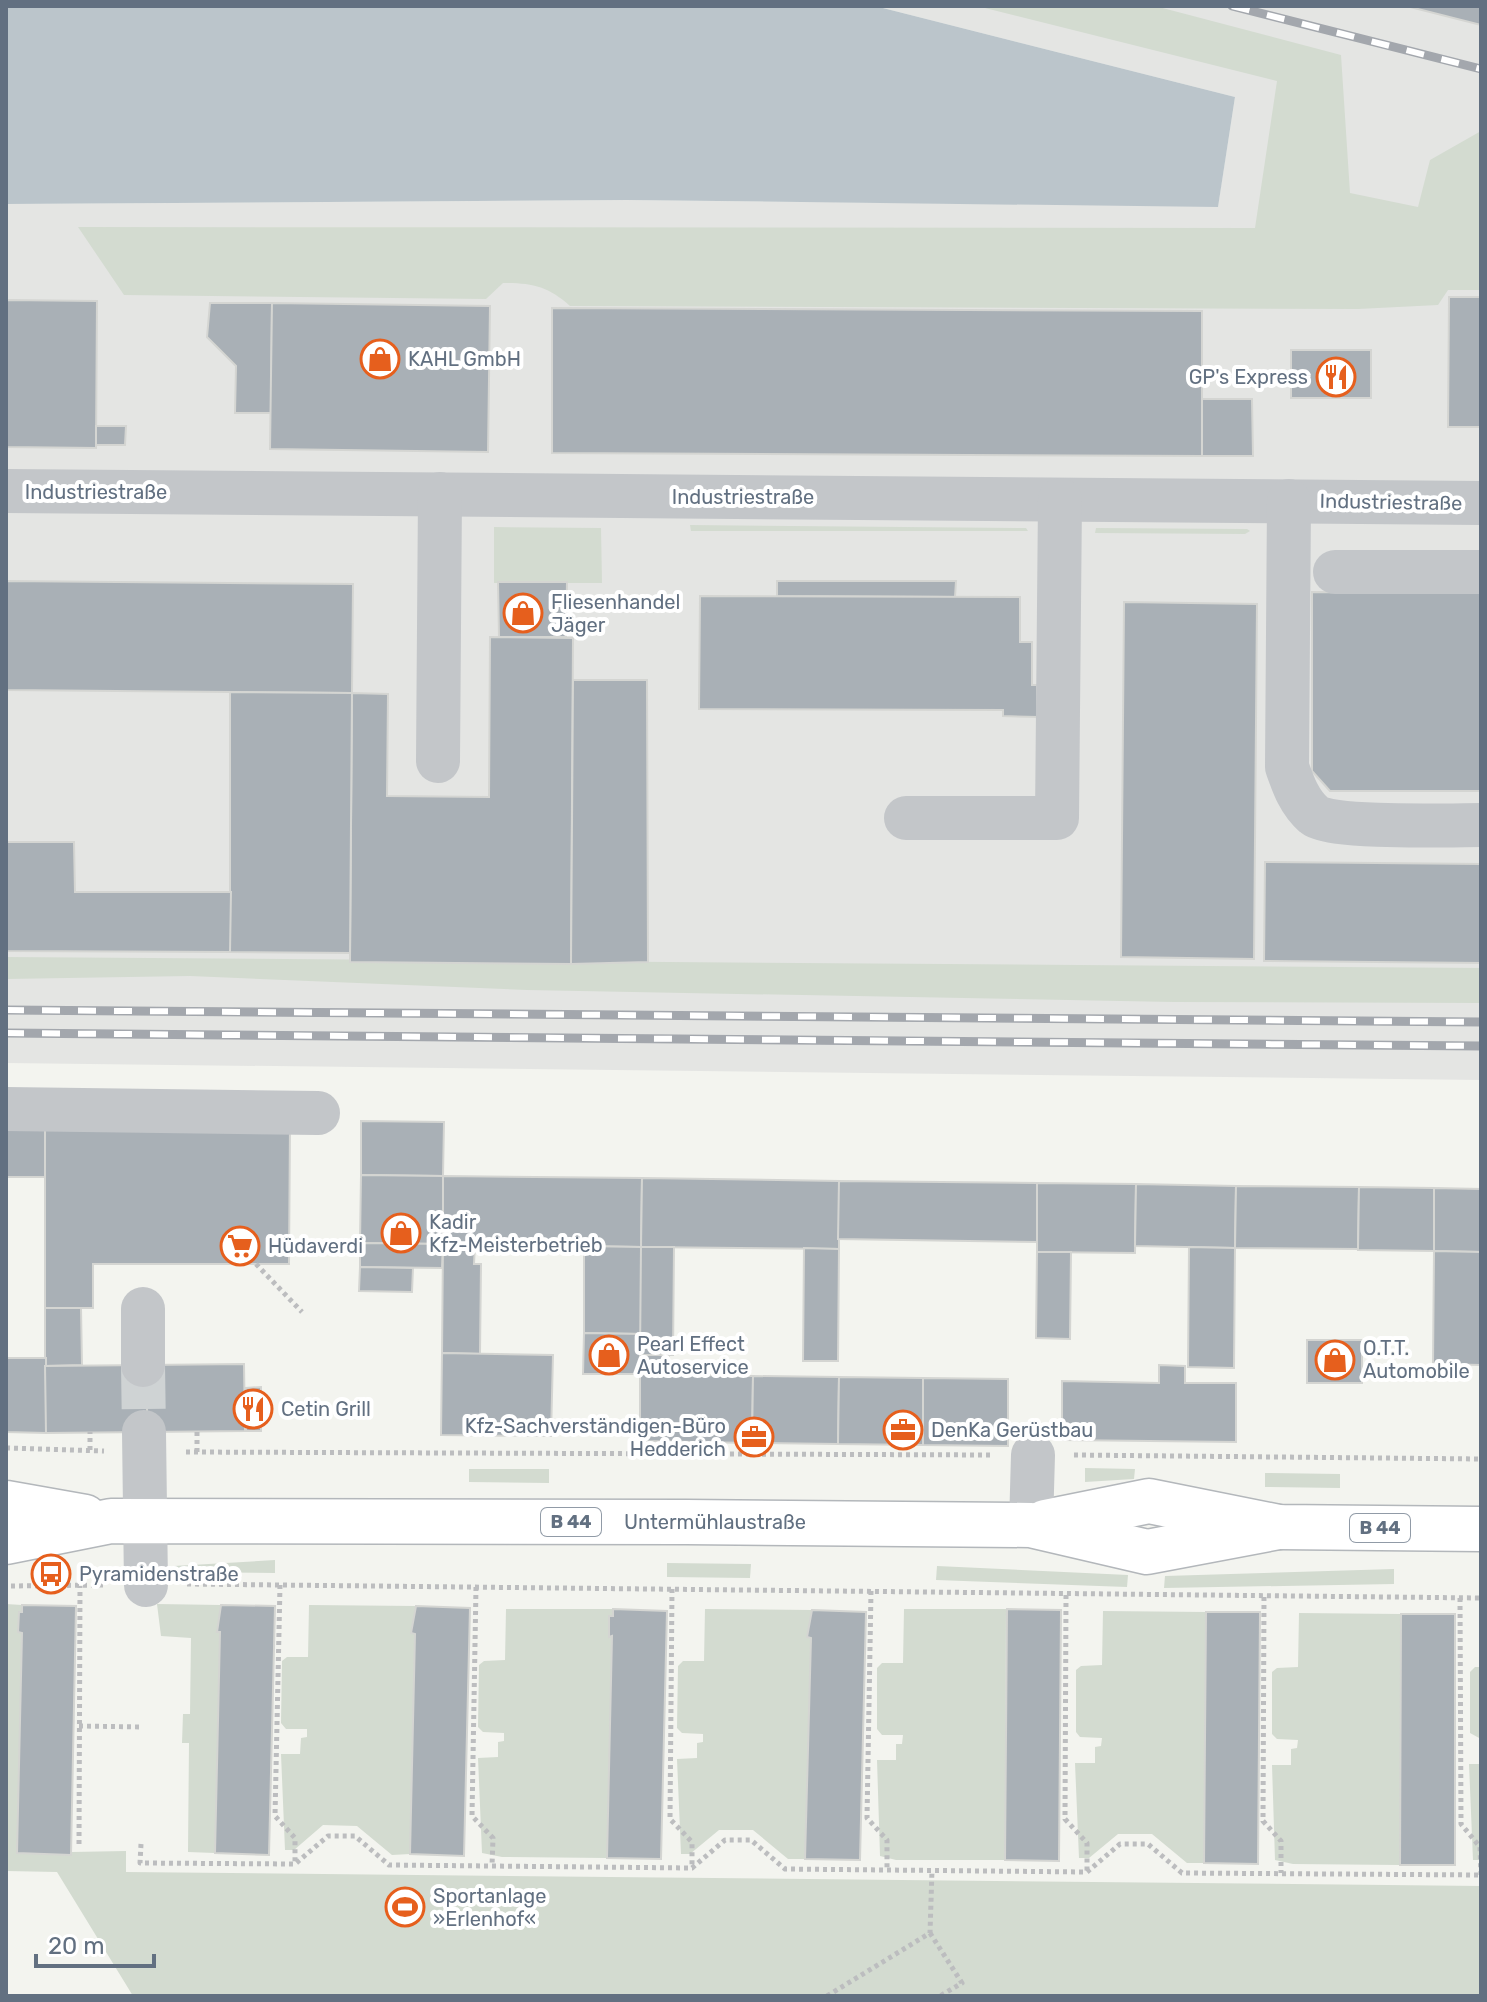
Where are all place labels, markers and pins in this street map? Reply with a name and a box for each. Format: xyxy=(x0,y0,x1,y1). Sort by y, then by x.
shop icon: KAHL GmbH xyxy=(359,338,401,380)
place label: KAHL GmbH xyxy=(408,347,521,371)
restaurant icon: GP's Express xyxy=(1315,356,1357,398)
place label: GP's Express xyxy=(1189,365,1308,389)
place label: Fliesenhandel Jäger xyxy=(551,590,680,637)
shop icon: Fliesenhandel Jäger xyxy=(502,592,544,634)
place label: Kadir Kfz-Meisterbetrieb xyxy=(429,1210,603,1257)
shop icon: Kadir Kfz-Meisterbetrieb xyxy=(380,1212,422,1254)
supermarket icon: Hüdaverdi xyxy=(219,1225,261,1267)
place label: Hüdaverdi xyxy=(268,1234,363,1258)
place label: Pearl Effect Autoservice xyxy=(637,1332,749,1379)
shop icon: Pearl Effect Autoservice xyxy=(588,1334,630,1376)
place label: O.T.T. Automobile xyxy=(1363,1336,1470,1383)
shop icon: O.T.T. Automobile xyxy=(1314,1339,1356,1381)
restaurant icon: Cetin Grill xyxy=(232,1388,274,1430)
place label: Cetin Grill xyxy=(281,1397,371,1421)
office icon: DenKa Gerüstbau xyxy=(882,1409,924,1451)
place label: Kfz-Sachverständigen-Büro Hedderich xyxy=(465,1414,726,1461)
office icon: Kfz-Sachverständigen-Büro Hedderich xyxy=(733,1416,775,1458)
place label: DenKa Gerüstbau xyxy=(931,1418,1093,1442)
bus stop icon: Pyramidenstraße xyxy=(30,1553,72,1595)
place label: Pyramidenstraße xyxy=(79,1562,239,1586)
place label: Sportanlage »Erlenhof« xyxy=(433,1884,546,1931)
sports icon: Sportanlage »Erlenhof« xyxy=(384,1886,426,1928)

